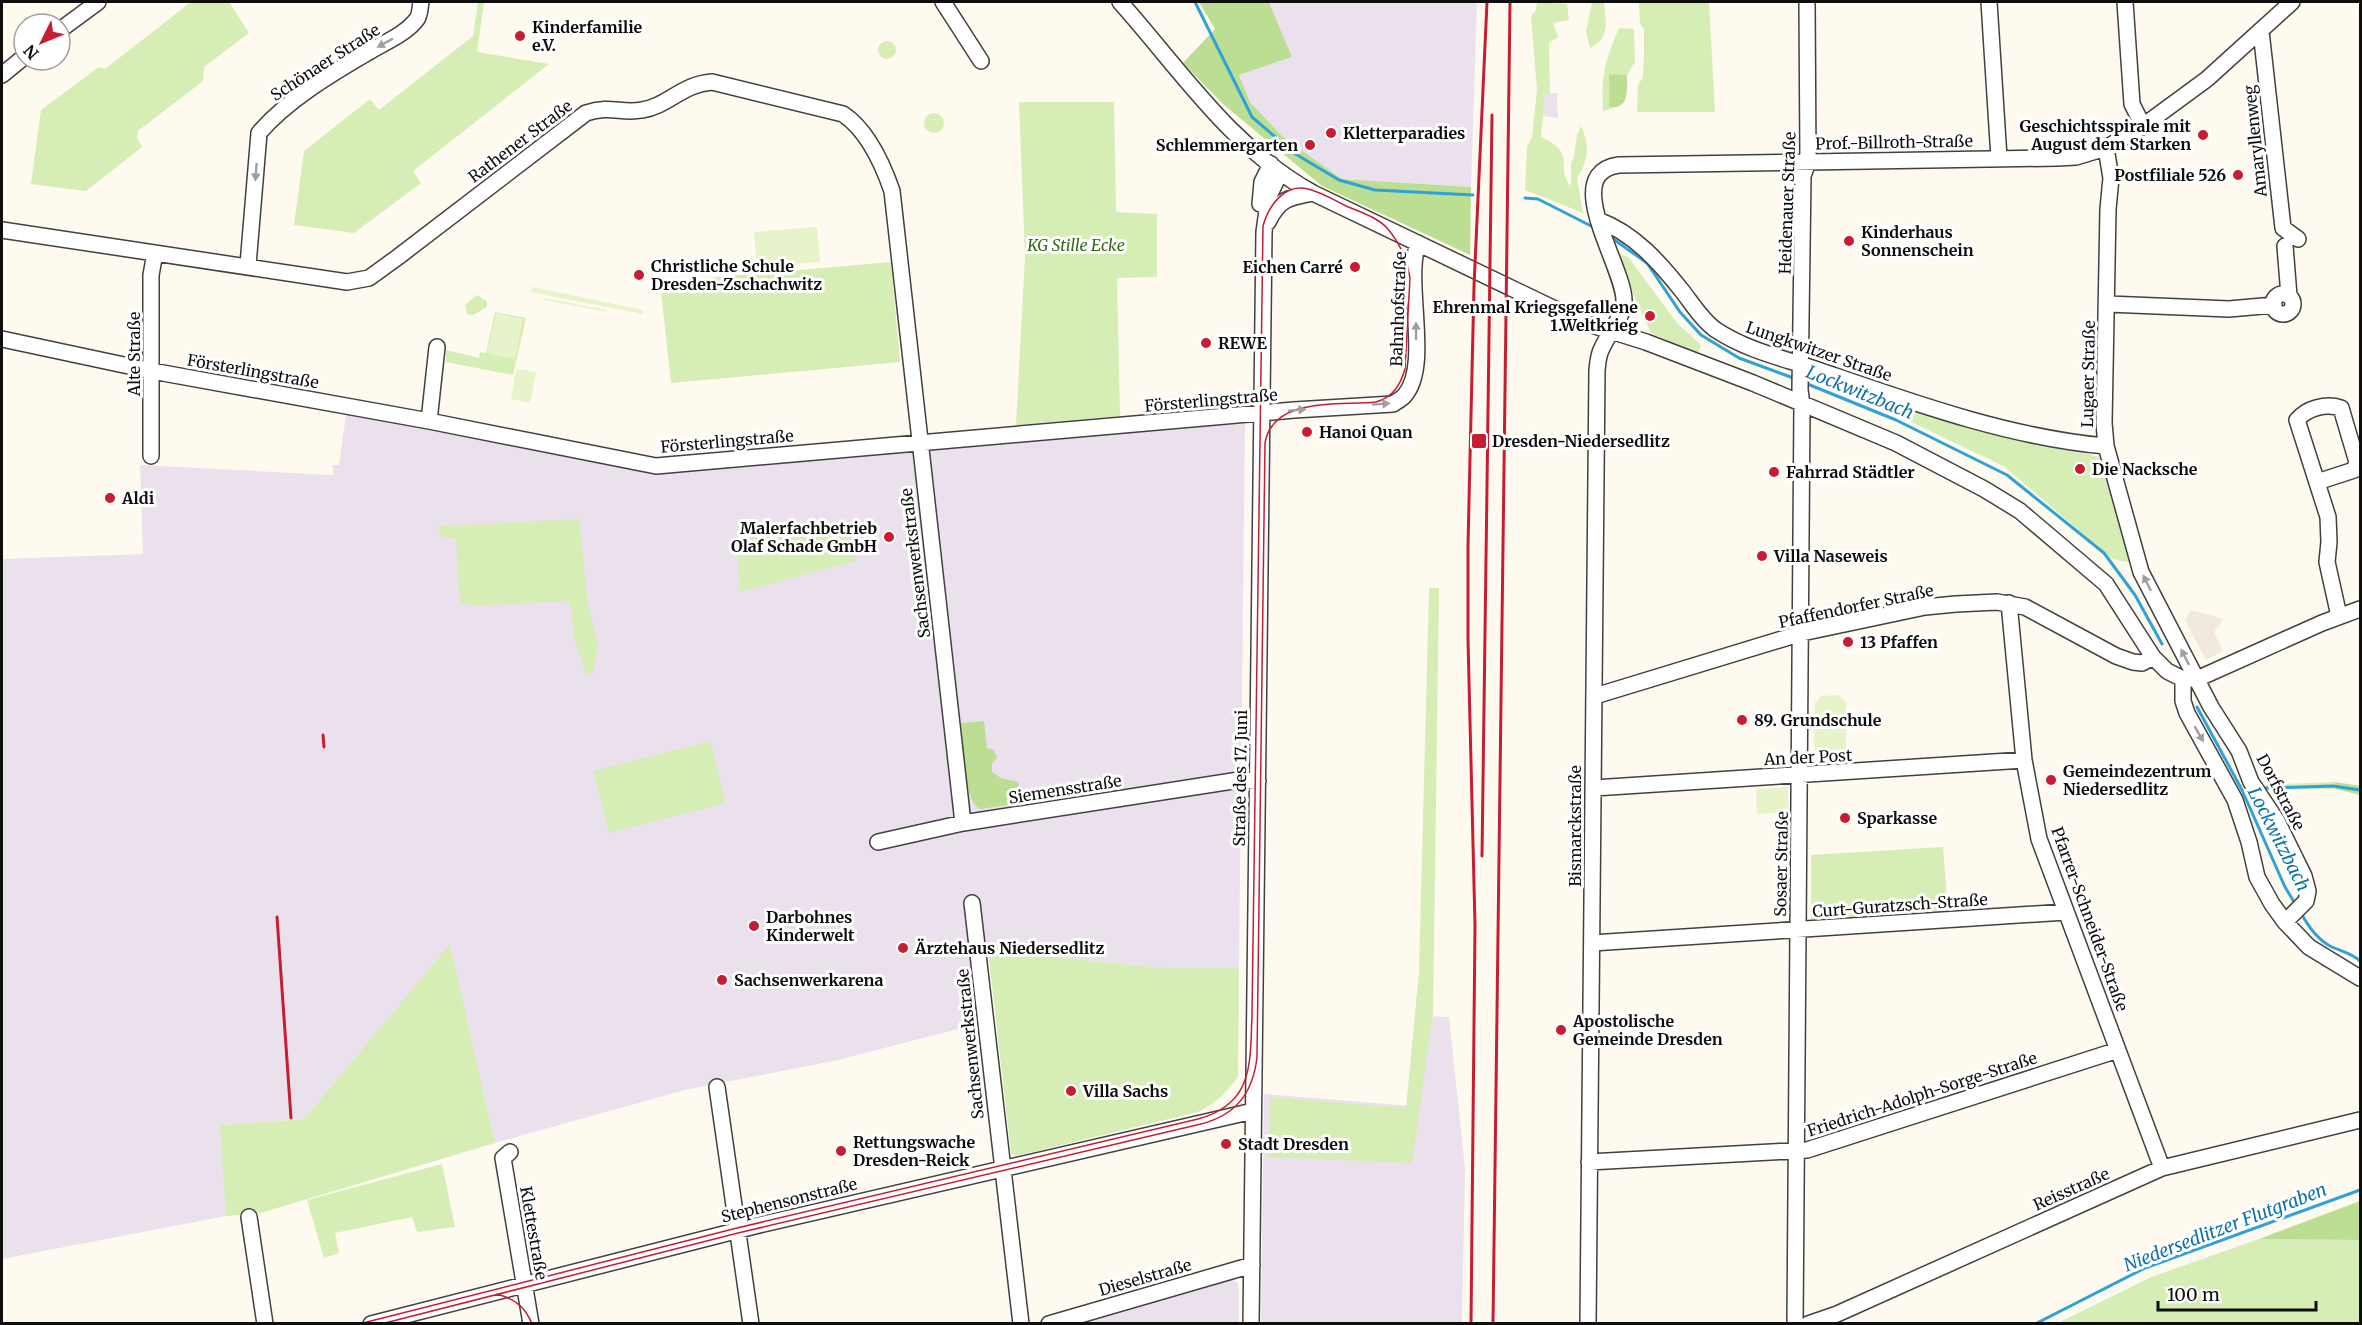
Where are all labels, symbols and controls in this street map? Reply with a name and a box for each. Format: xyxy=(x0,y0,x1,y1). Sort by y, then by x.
north arrow xyxy=(12,12,72,72)
place label: Kinderfamilie e.V. xyxy=(532,17,643,55)
street label: Schönaer Straße xyxy=(267,19,383,105)
marker: Kinderfamilie e.V. xyxy=(513,29,527,43)
one-way arrow xyxy=(376,38,393,48)
text: N xyxy=(19,41,43,64)
street label: Amaryllenweg xyxy=(2239,84,2271,199)
street label: Rathener Straße xyxy=(464,95,576,187)
place label: Geschichtsspirale mit August dem Starken xyxy=(2020,116,2192,154)
place label: Kletterparadies xyxy=(1343,123,1465,143)
marker: Kletterparadies xyxy=(1324,126,1338,140)
marker: Geschichtsspirale mit August dem Starken xyxy=(2196,128,2210,142)
street label: Heidenauer Straße xyxy=(1775,131,1799,275)
street label: Prof.-Billroth-Straße xyxy=(1815,131,1973,153)
place label: Schlemmergarten xyxy=(1156,135,1298,155)
marker: Schlemmergarten xyxy=(1303,138,1317,152)
one-way arrow xyxy=(251,163,261,182)
place label: Postfiliale 526 xyxy=(2114,165,2226,185)
marker: Postfiliale 526 xyxy=(2231,168,2245,182)
place label: Kinderhaus Sonnenschein xyxy=(1861,222,1974,260)
marker: Kinderhaus Sonnenschein xyxy=(1842,234,1856,248)
park label: KG Stille Ecke xyxy=(1026,235,1125,255)
street label: Bahnhofstraße xyxy=(1386,251,1410,367)
place label: Christliche Schule Dresden-Zschachwitz xyxy=(651,256,822,294)
place label: Eichen Carré xyxy=(1242,257,1343,277)
marker: Eichen Carré xyxy=(1348,260,1362,274)
marker: Christliche Schule Dresden-Zschachwitz xyxy=(632,268,646,282)
place label: Ehrenmal Kriegsgefallene 1.Weltkrieg xyxy=(1432,297,1638,335)
marker: Ehrenmal Kriegsgefallene 1.Weltkrieg xyxy=(1643,309,1657,323)
street label: Alte Straße xyxy=(124,312,144,397)
street label: Lungkwitzer Straße xyxy=(1743,317,1895,385)
street label: Lugaer Straße xyxy=(2077,320,2099,428)
one-way arrow xyxy=(1411,321,1421,340)
place label: REWE xyxy=(1218,333,1267,353)
marker: REWE xyxy=(1199,336,1213,350)
street label: Försterlingstraße xyxy=(186,350,320,392)
water label: Lockwitzbach xyxy=(1803,360,1917,424)
street label: Försterlingstraße xyxy=(1144,384,1278,416)
one-way arrow xyxy=(1371,400,1390,409)
one-way arrow xyxy=(1288,405,1307,415)
place label: Hanoi Quan xyxy=(1319,422,1413,442)
street label: Försterlingstraße xyxy=(660,425,794,457)
marker: Hanoi Quan xyxy=(1300,425,1314,439)
place label: Dresden-Niedersedlitz xyxy=(1492,431,1670,451)
marker: Dresden-Niedersedlitz xyxy=(1470,432,1488,450)
place label: Die Nacksche xyxy=(2092,459,2198,479)
place label: Fahrrad Städtler xyxy=(1786,462,1915,482)
marker: Die Nacksche xyxy=(2073,462,2087,476)
marker: Fahrrad Städtler xyxy=(1767,465,1781,479)
street label: Sachsenwerkstraße xyxy=(896,487,934,639)
place label: Aldi xyxy=(121,488,155,508)
marker: Aldi xyxy=(103,491,117,505)
place label: Malerfachbetrieb Olaf Schade GmbH xyxy=(731,518,877,556)
marker: Malerfachbetrieb Olaf Schade GmbH xyxy=(882,530,896,544)
place label: Villa Naseweis xyxy=(1773,546,1888,566)
marker: Villa Naseweis xyxy=(1755,549,1769,563)
one-way arrow xyxy=(2142,574,2152,591)
street label: Pfaffendorfer Straße xyxy=(1777,580,1935,632)
place label: 13 Pfaffen xyxy=(1860,632,1938,652)
marker: 13 Pfaffen xyxy=(1841,635,1855,649)
one-way arrow xyxy=(2180,648,2190,665)
street label: Straße des 17. Juni xyxy=(1229,710,1251,846)
place label: 89. Grundschule xyxy=(1754,710,1882,730)
marker: 89. Grundschule xyxy=(1735,713,1749,727)
one-way arrow xyxy=(2194,726,2204,743)
street label: An der Post xyxy=(1762,745,1853,769)
street label: Dorfstraße xyxy=(2253,750,2309,834)
place label: Gemeindezentrum Niedersedlitz xyxy=(2063,761,2211,799)
street label: Bismarckstraße xyxy=(1565,765,1585,887)
street label: Siemensstraße xyxy=(1007,770,1123,808)
marker: Gemeindezentrum Niedersedlitz xyxy=(2044,773,2058,787)
water label: Lockwitzbach xyxy=(2243,783,2315,895)
place label: Sparkasse xyxy=(1857,808,1938,828)
street label: Sosaer Straße xyxy=(1770,811,1792,917)
marker: Sparkasse xyxy=(1838,811,1852,825)
street label: Pfarrer-Schneider-Straße xyxy=(2047,824,2133,1014)
street label: Curt-Guratzsch-Straße xyxy=(1812,889,1988,921)
place label: Darbohnes Kinderwelt xyxy=(766,907,855,945)
marker: Darbohnes Kinderwelt xyxy=(747,919,761,933)
place label: Ärztehaus Niedersedlitz xyxy=(914,938,1105,958)
marker: Ärztehaus Niedersedlitz xyxy=(896,941,910,955)
street label: Sachsenwerkstraße xyxy=(952,968,988,1120)
place label: Sachsenwerkarena xyxy=(734,970,883,990)
marker: Sachsenwerkarena xyxy=(715,973,729,987)
place label: Apostolische Gemeinde Dresden xyxy=(1572,1011,1723,1049)
marker: Apostolische Gemeinde Dresden xyxy=(1554,1023,1568,1037)
street label: Friedrich-Adolph-Sorge-Straße xyxy=(1805,1047,2039,1141)
place label: Villa Sachs xyxy=(1082,1081,1168,1101)
marker: Villa Sachs xyxy=(1064,1084,1078,1098)
place label: Rettungswache Dresden-Reick xyxy=(853,1132,976,1170)
place label: Stadt Dresden xyxy=(1238,1134,1349,1154)
marker: Stadt Dresden xyxy=(1219,1137,1233,1151)
marker: Rettungswache Dresden-Reick xyxy=(834,1144,848,1158)
street label: Reisstraße xyxy=(2030,1163,2112,1215)
street label: Stephensonstraße xyxy=(719,1173,859,1227)
water label: Niedersedlitzer Flutgraben xyxy=(2120,1178,2330,1276)
street label: Klettestraße xyxy=(516,1185,552,1281)
street label: Dieselstraße xyxy=(1096,1254,1194,1300)
scale bar xyxy=(2158,1274,2316,1312)
text: 100 m xyxy=(2167,1283,2220,1306)

